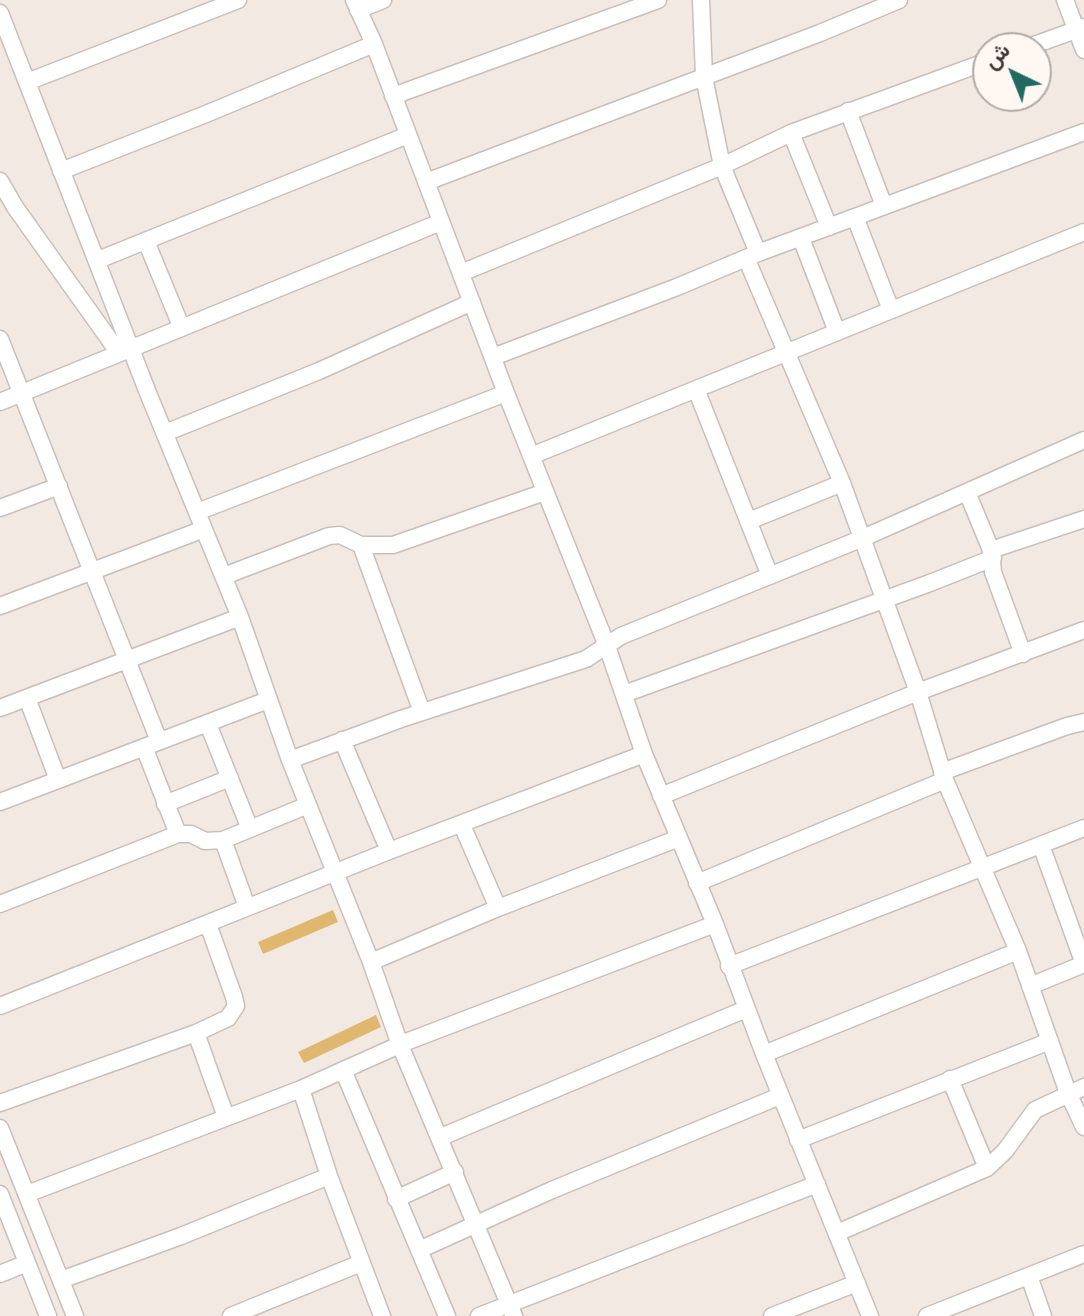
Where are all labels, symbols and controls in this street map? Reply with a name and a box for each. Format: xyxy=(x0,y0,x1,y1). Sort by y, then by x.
north arrow xyxy=(972,32,1052,112)
text: ش xyxy=(978,37,1016,74)

